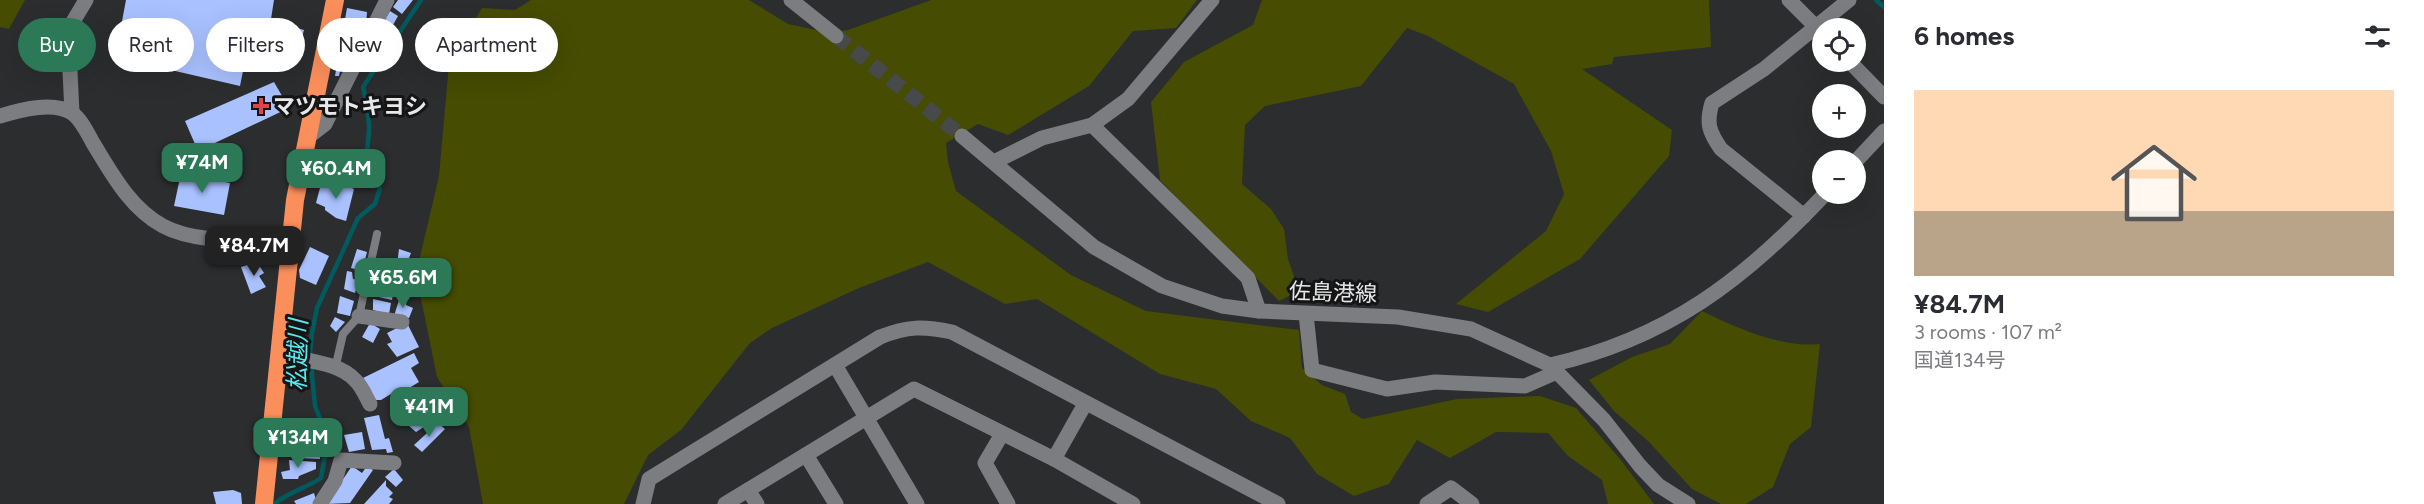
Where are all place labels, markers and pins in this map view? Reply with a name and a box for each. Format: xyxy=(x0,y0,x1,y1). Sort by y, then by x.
place label: マツモトキヨシ xyxy=(273,93,427,120)
marker: マツモトキヨシ xyxy=(254,99,268,113)
pin: ¥74M xyxy=(166,143,238,194)
pin: ¥60.4M xyxy=(287,149,385,200)
pin: ¥84.7M xyxy=(205,226,303,277)
pin: ¥65.6M xyxy=(354,258,452,309)
pin: ¥41M xyxy=(393,387,465,438)
pin: ¥134M xyxy=(256,418,340,469)

